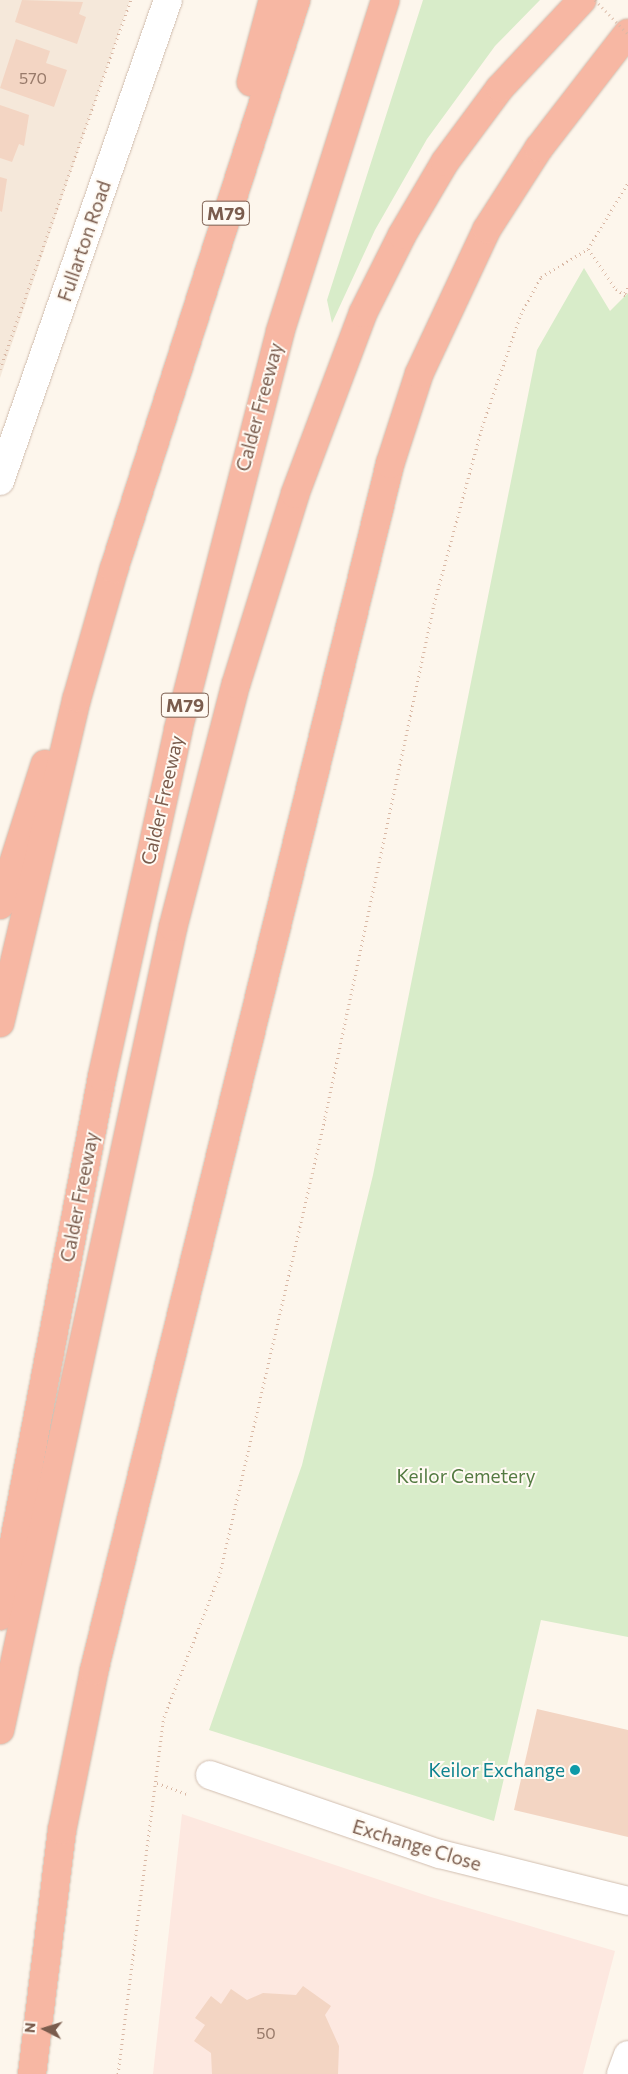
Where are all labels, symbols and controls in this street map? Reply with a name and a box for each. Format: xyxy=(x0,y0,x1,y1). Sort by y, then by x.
house number: 570 xyxy=(19,68,47,88)
street label: Fullarton Road xyxy=(53,178,115,304)
road number: M79 xyxy=(201,198,251,228)
street label: Calder Freeway xyxy=(231,340,287,474)
road number: M79 xyxy=(160,690,210,720)
street label: Calder Freeway xyxy=(136,733,188,867)
street label: Calder Freeway xyxy=(55,1130,103,1264)
park label: Keilor Cemetery xyxy=(397,1465,535,1487)
place label: Keilor Exchange xyxy=(428,1759,565,1781)
marker: Keilor Exchange xyxy=(569,1764,581,1776)
street label: Exchange Close xyxy=(350,1815,484,1875)
north arrow xyxy=(20,2004,70,2054)
text: N xyxy=(21,2022,38,2034)
house number: 50 xyxy=(256,2023,276,2043)

